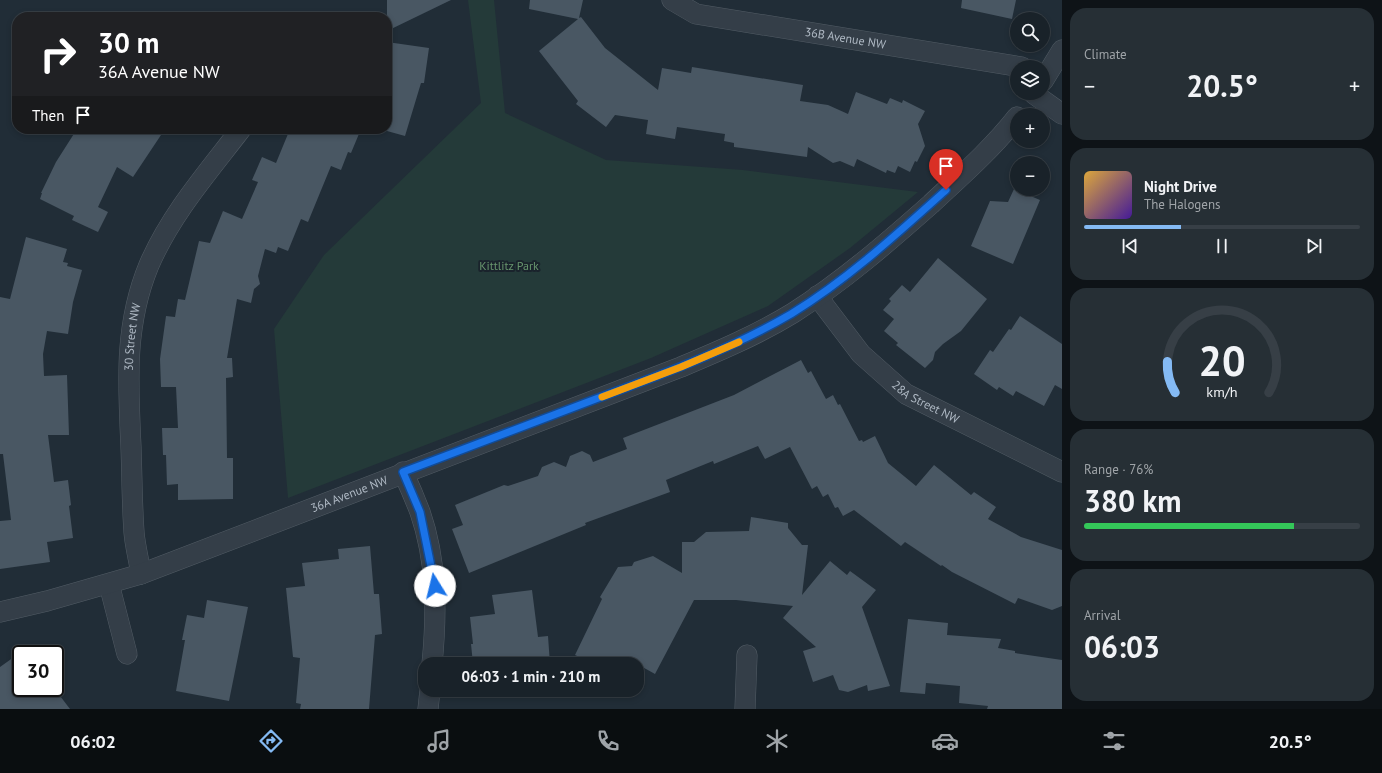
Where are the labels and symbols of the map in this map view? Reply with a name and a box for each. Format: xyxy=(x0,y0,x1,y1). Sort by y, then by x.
street label: 36B Avenue NW xyxy=(804,24,887,52)
pin xyxy=(929,149,963,190)
park label: Kittlitz Park xyxy=(479,258,539,273)
street label: 30 Street NW xyxy=(121,301,143,371)
street label: 28A Street NW xyxy=(889,377,962,426)
street label: 36A Avenue NW xyxy=(308,472,390,515)
position arrow xyxy=(414,565,456,607)
speed limit sign: 30 xyxy=(12,645,64,697)

